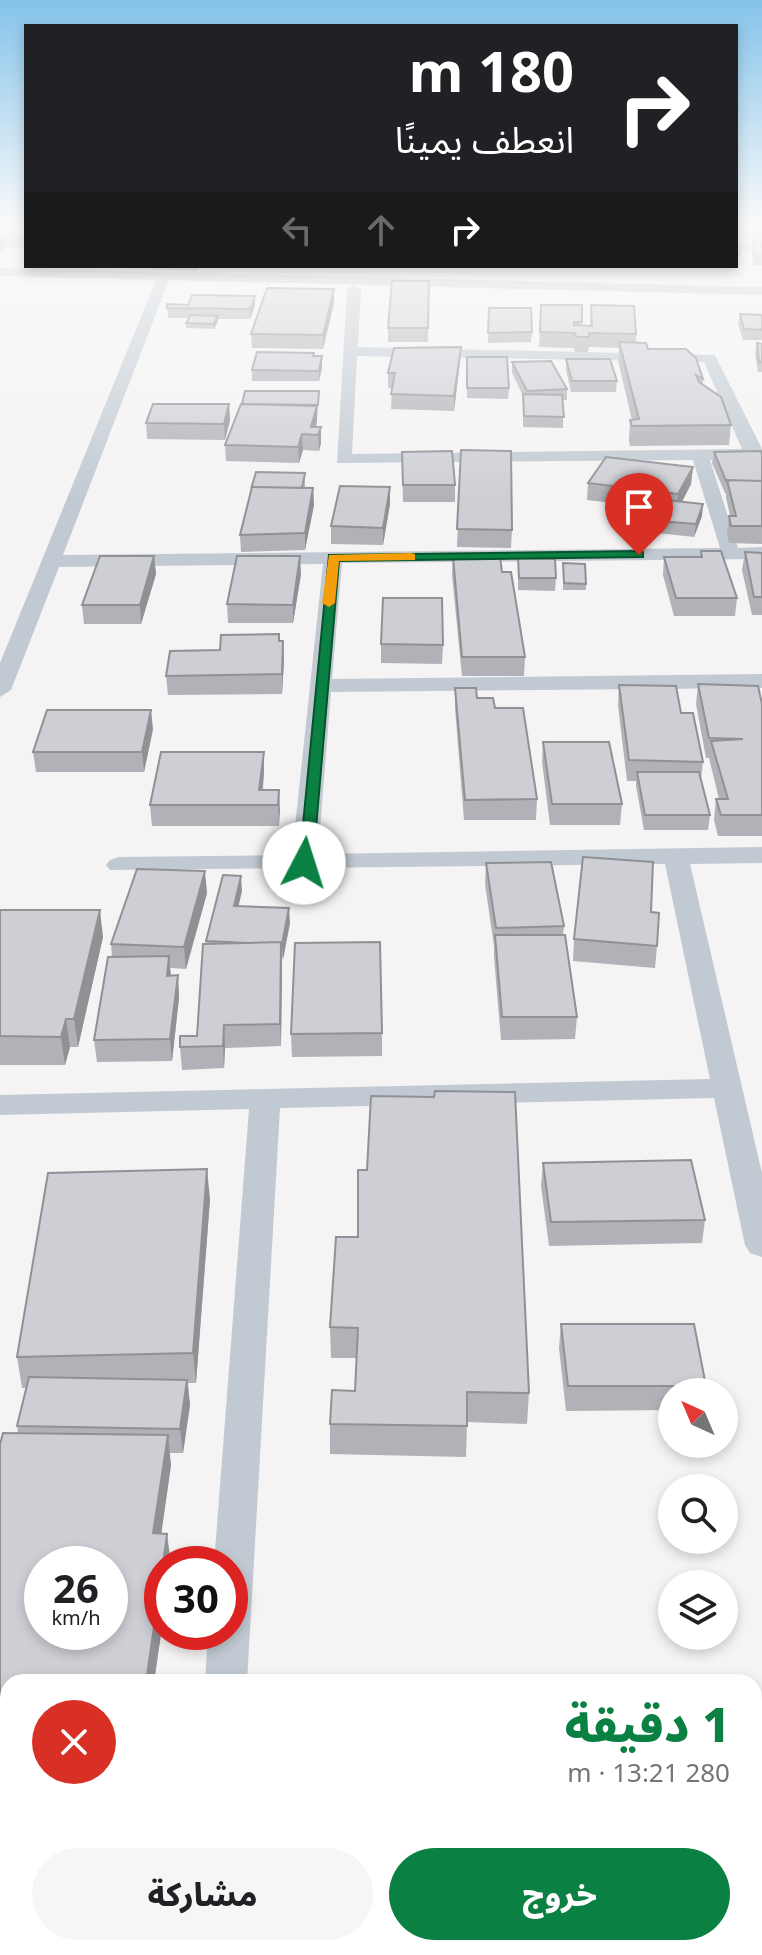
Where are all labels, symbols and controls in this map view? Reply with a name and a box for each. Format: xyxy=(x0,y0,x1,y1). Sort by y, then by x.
text: 180 m xyxy=(409,32,574,108)
icon: right xyxy=(602,56,706,160)
text: انعطف يمينًا xyxy=(395,115,574,164)
icon: left xyxy=(275,208,319,252)
icon: ahead xyxy=(359,208,403,252)
icon: right xyxy=(443,208,487,252)
pin xyxy=(605,473,673,555)
icon: arrive xyxy=(617,485,661,529)
position arrow xyxy=(262,821,346,905)
north arrow xyxy=(658,1378,738,1458)
map controls xyxy=(658,1378,738,1650)
button: search xyxy=(658,1474,738,1554)
speed limit sign: 30 xyxy=(144,1546,248,1650)
text: 26 xyxy=(53,1560,99,1615)
button: layers xyxy=(658,1570,738,1650)
text: km/h xyxy=(51,1604,101,1631)
text: 1 دقيقة xyxy=(564,1691,730,1756)
button: close xyxy=(32,1700,116,1784)
text: 280 m · 13:21 xyxy=(567,1754,730,1790)
button: مشاركة xyxy=(32,1848,373,1940)
button: خروج xyxy=(389,1848,730,1940)

